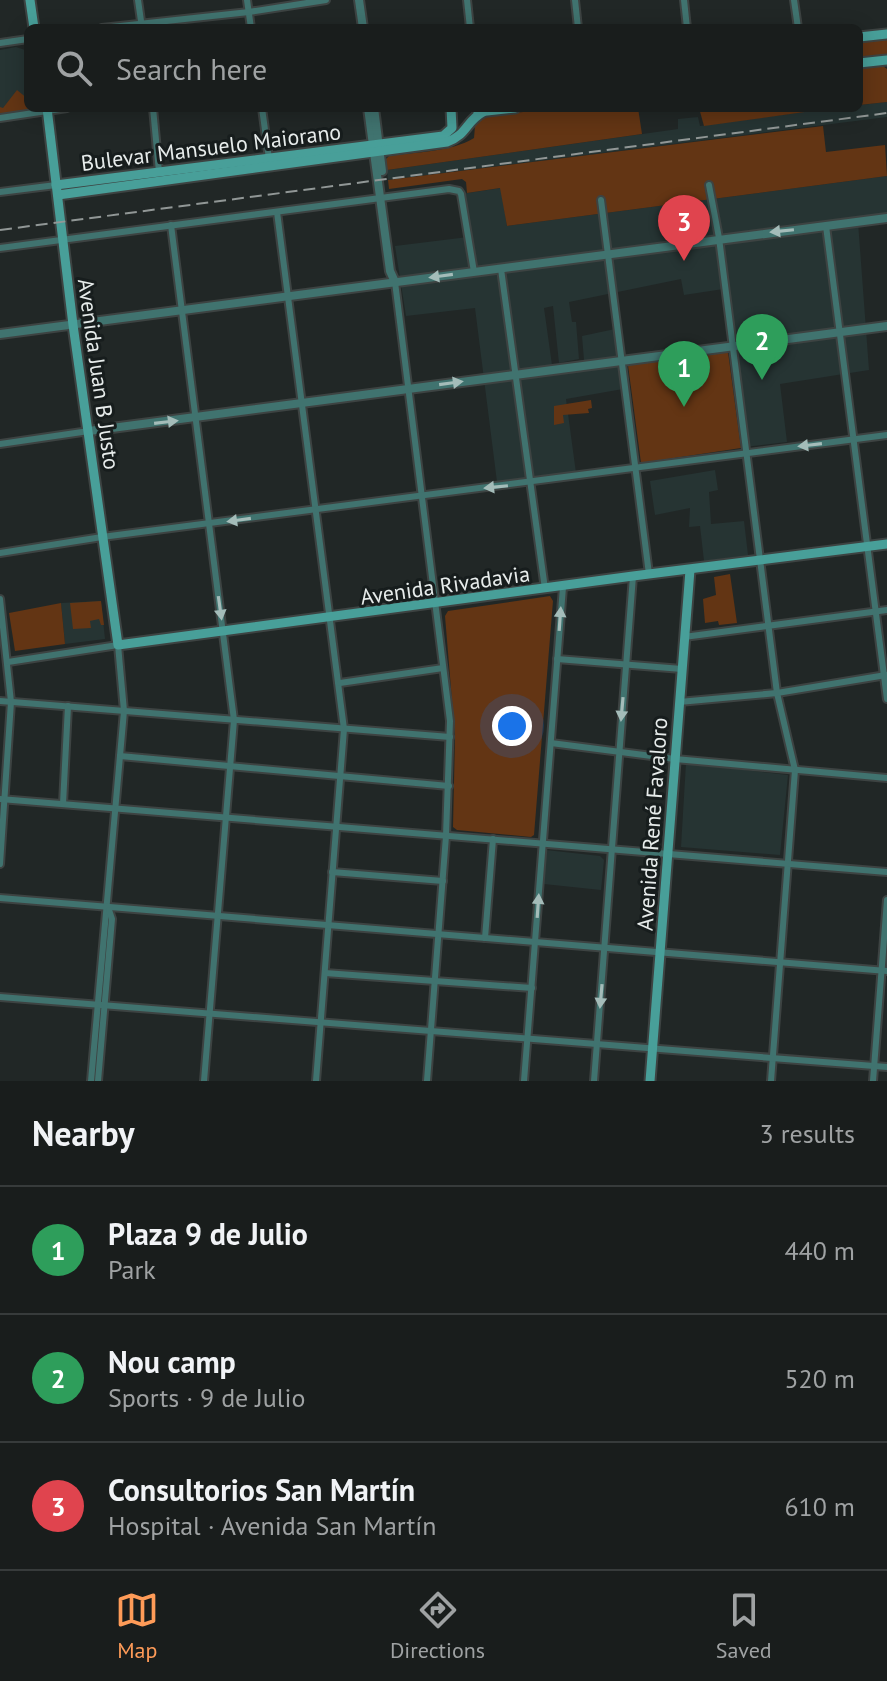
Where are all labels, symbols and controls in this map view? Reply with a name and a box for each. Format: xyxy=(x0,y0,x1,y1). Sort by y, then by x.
search box xyxy=(24,24,863,112)
icon: search xyxy=(52,46,96,90)
text: Search here xyxy=(116,49,267,88)
street label: Bulevar Mansuelo Maiorano xyxy=(79,117,343,177)
pin: 3 xyxy=(658,195,710,261)
one-way arrow xyxy=(769,224,794,237)
one-way arrow xyxy=(428,270,453,283)
street label: Avenida Juan B Justo xyxy=(72,277,126,471)
pin: 2 xyxy=(736,314,788,380)
pin: 1 xyxy=(658,341,710,407)
one-way arrow xyxy=(439,376,464,389)
one-way arrow xyxy=(154,415,179,428)
one-way arrow xyxy=(797,439,822,452)
one-way arrow xyxy=(484,481,509,494)
one-way arrow xyxy=(226,514,251,527)
street label: Avenida Rivadavia xyxy=(358,559,532,611)
one-way arrow xyxy=(214,596,227,621)
one-way arrow xyxy=(554,606,567,631)
one-way arrow xyxy=(615,697,628,722)
your location xyxy=(492,706,532,746)
street label: Avenida René Favaloro xyxy=(631,716,673,932)
one-way arrow xyxy=(532,893,545,918)
one-way arrow xyxy=(595,984,608,1009)
text: Nearby xyxy=(32,1111,134,1155)
text: 3 results xyxy=(760,1117,855,1150)
text: Plaza 9 de Julio xyxy=(108,1214,308,1253)
text: 1 xyxy=(51,1234,65,1267)
text: 440 m xyxy=(784,1234,855,1267)
text: Park xyxy=(108,1253,156,1286)
text: Nou camp xyxy=(108,1342,236,1381)
text: 2 xyxy=(51,1362,65,1395)
text: 520 m xyxy=(784,1362,855,1395)
text: Sports · 9 de Julio xyxy=(108,1381,305,1414)
text: Consultorios San Martín xyxy=(108,1470,415,1509)
text: 3 xyxy=(51,1490,65,1523)
text: 610 m xyxy=(784,1490,855,1523)
text: Hospital · Avenida San Martín xyxy=(108,1509,436,1542)
tab: Map xyxy=(115,1588,159,1664)
tab: Directions xyxy=(390,1588,485,1664)
tab: Saved xyxy=(716,1588,772,1664)

